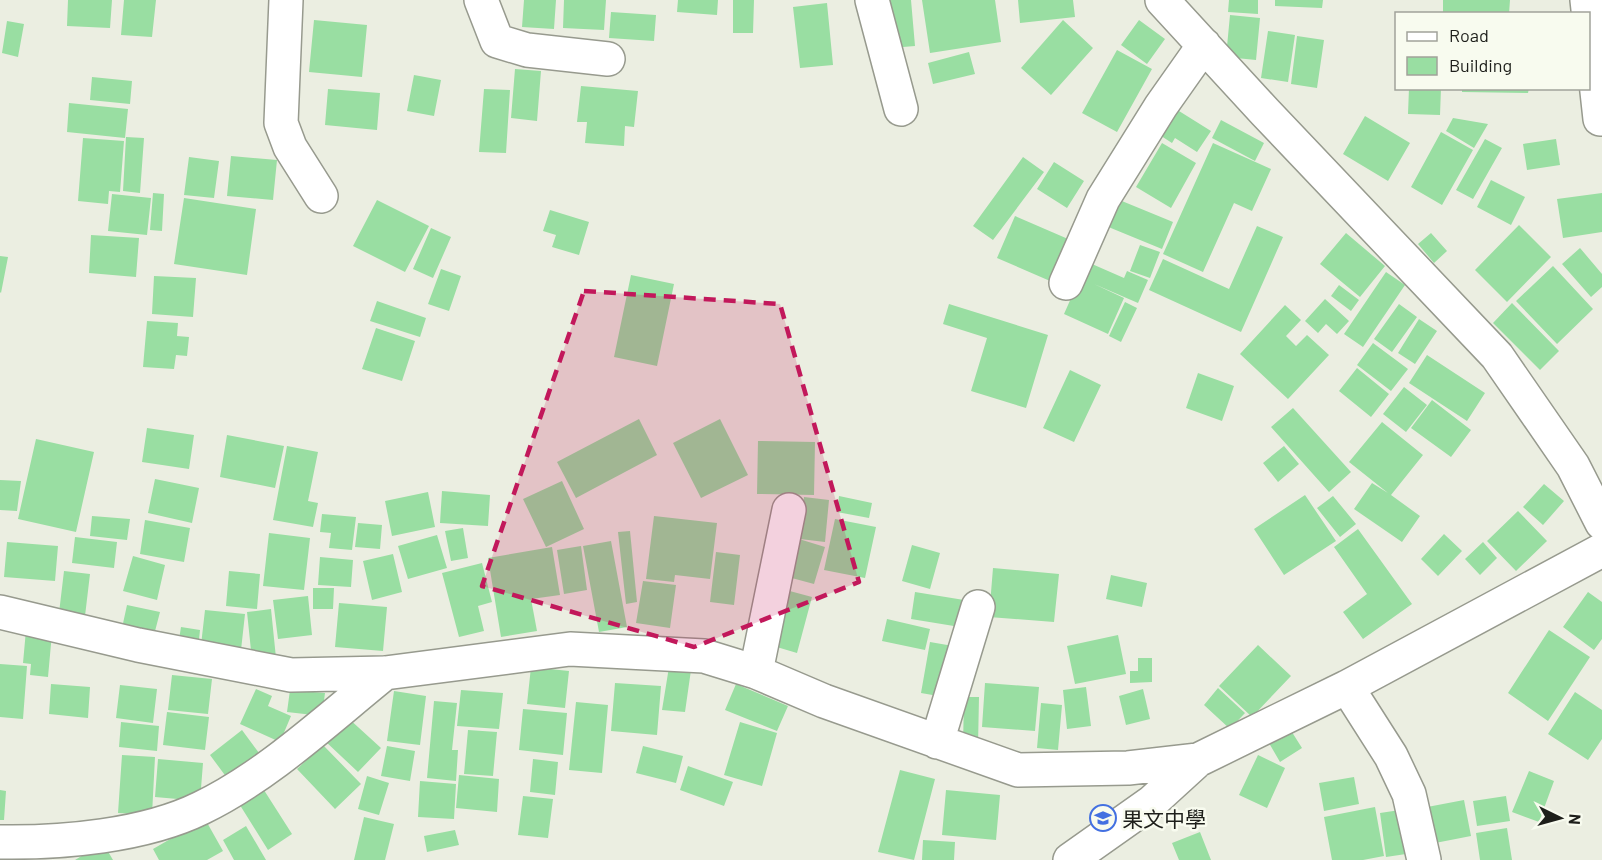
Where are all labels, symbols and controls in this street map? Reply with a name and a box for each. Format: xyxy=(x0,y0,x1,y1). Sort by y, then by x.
legend xyxy=(1395,12,1590,90)
text: Road xyxy=(1449,24,1489,46)
text: Building xyxy=(1449,54,1512,76)
north arrow xyxy=(1530,788,1590,848)
school or university icon: 果文中學 xyxy=(1088,803,1118,833)
place label: 果文中學 xyxy=(1122,806,1206,831)
text: N xyxy=(1566,813,1585,825)

